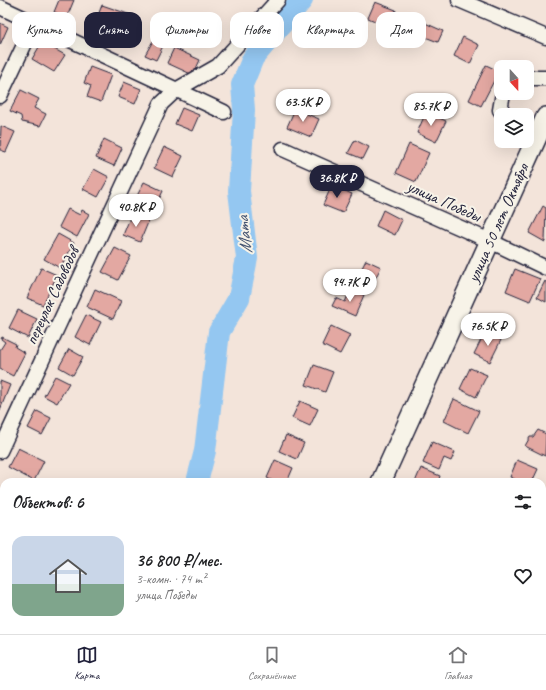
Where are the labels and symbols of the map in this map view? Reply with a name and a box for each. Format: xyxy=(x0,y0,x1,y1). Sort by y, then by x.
north arrow xyxy=(494,60,534,100)
pin: 63.5K ₽ xyxy=(266,89,340,123)
pin: 85.7K ₽ xyxy=(394,93,468,127)
street label: улица 50 лет Октября xyxy=(462,159,534,287)
pin: 36.8K ₽ xyxy=(300,165,374,199)
street label: улица Победы xyxy=(403,175,486,227)
pin: 40.8K ₽ xyxy=(99,194,173,228)
water label: Мата xyxy=(231,214,257,255)
street label: переулок Садоводов xyxy=(20,241,85,348)
pin: 94.7K ₽ xyxy=(313,269,387,303)
pin: 76.5K ₽ xyxy=(451,313,525,347)

